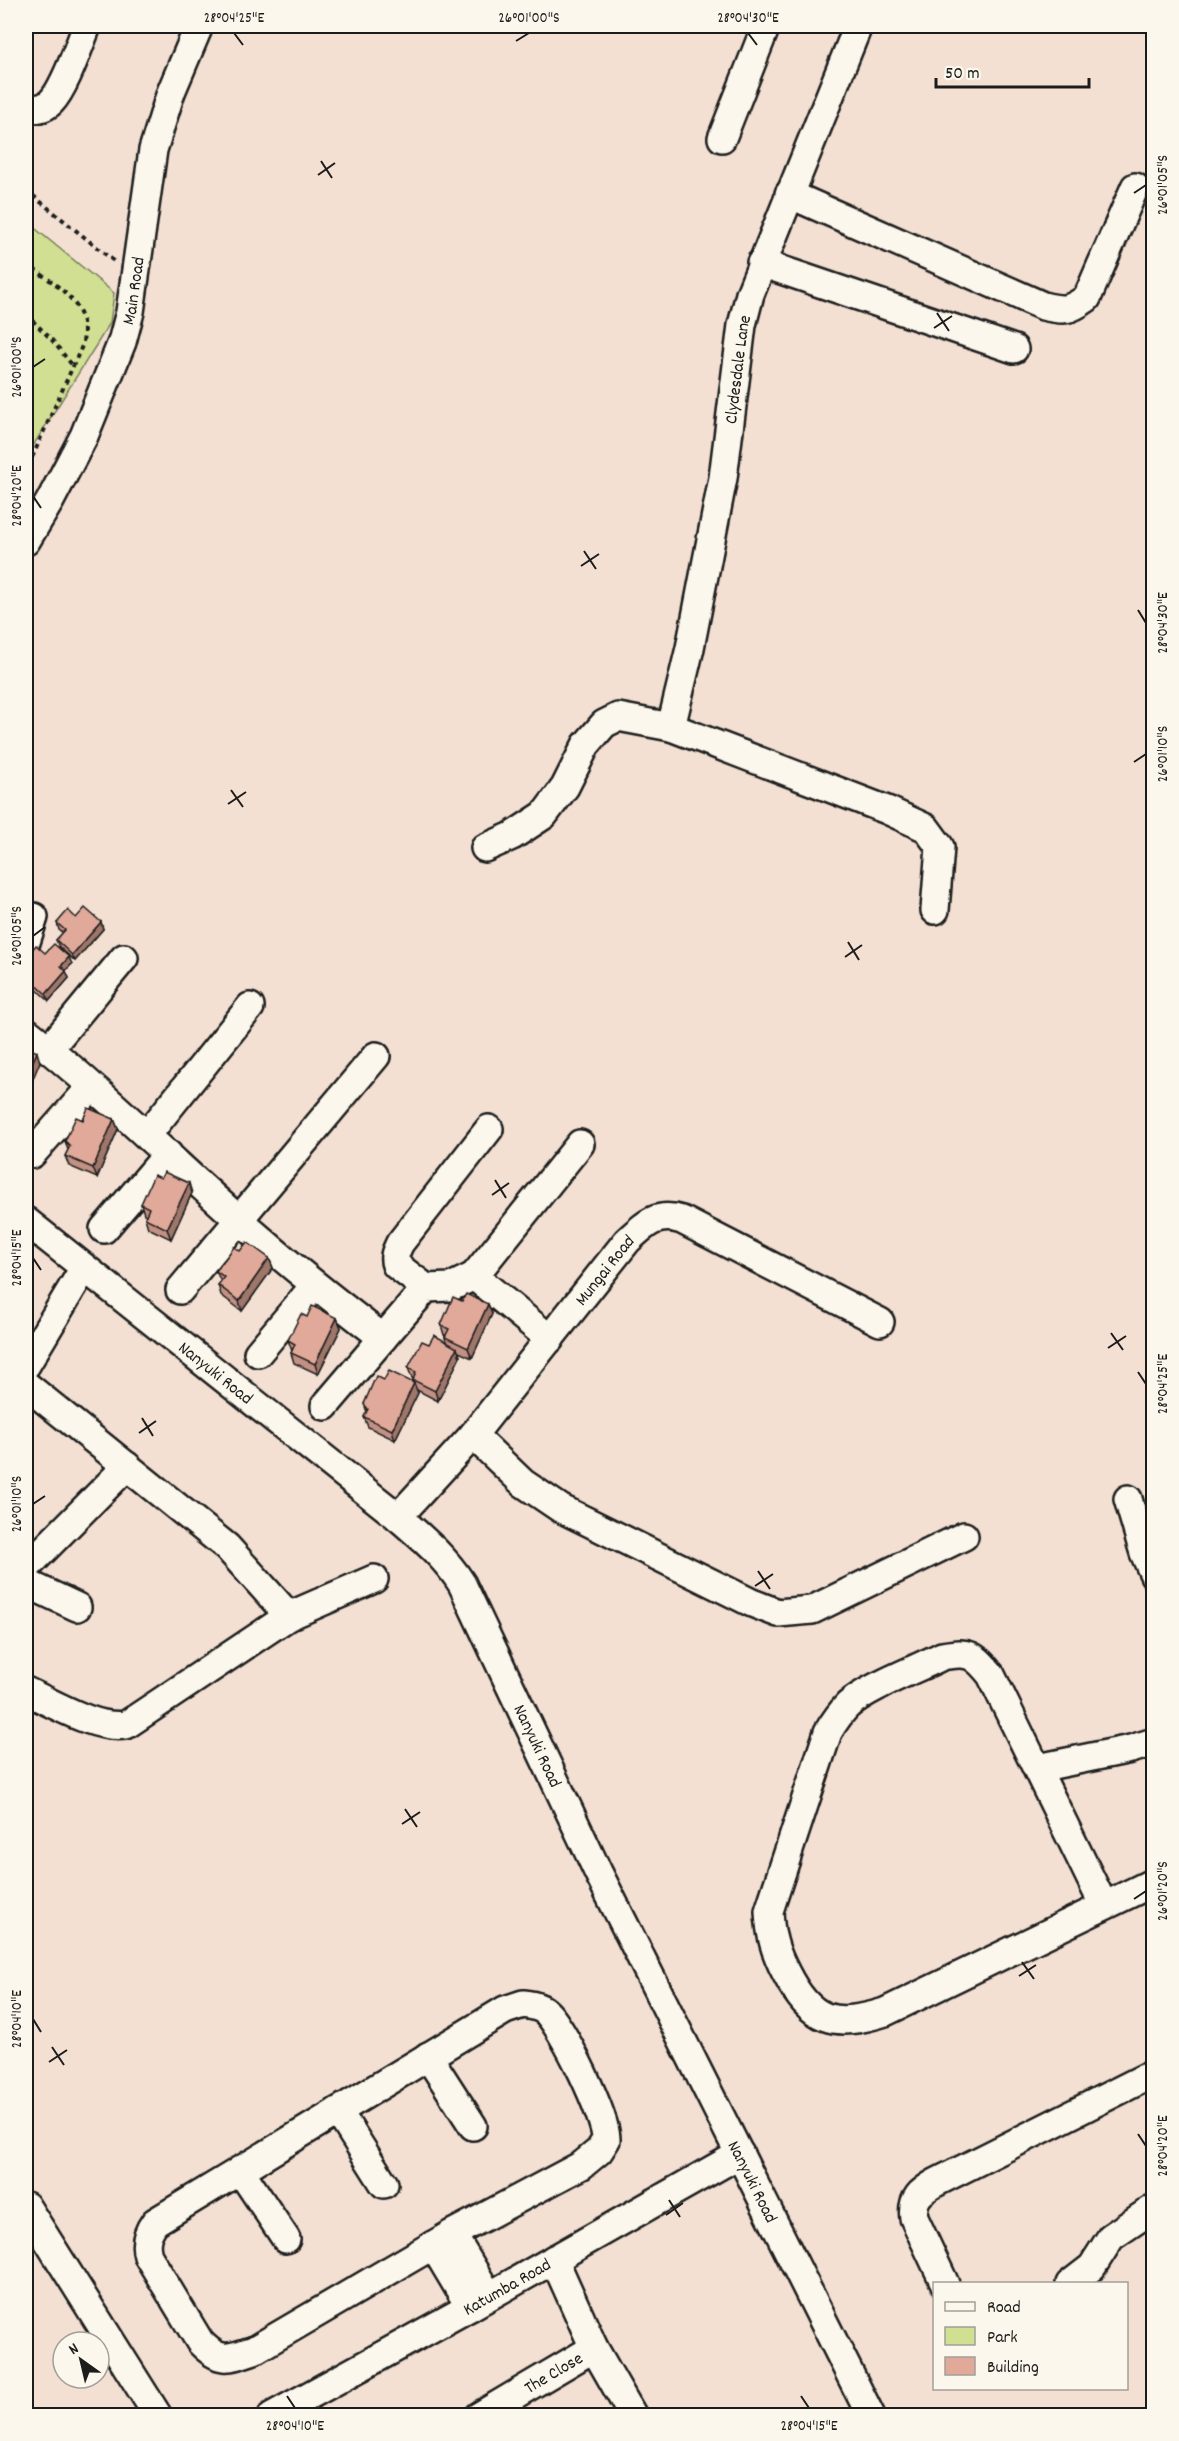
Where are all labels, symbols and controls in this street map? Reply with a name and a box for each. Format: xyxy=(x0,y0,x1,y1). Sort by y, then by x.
text: 28°04'25"E xyxy=(204,8,264,30)
text: 26°01'00"S xyxy=(498,8,560,30)
text: 28°04'30"E xyxy=(717,8,779,30)
scale bar xyxy=(936,51,1089,89)
text: 50 m xyxy=(945,62,980,87)
text: 26°01'05"S xyxy=(1153,155,1175,215)
street label: Main Road xyxy=(117,255,153,328)
street label: Clydesdale Lane xyxy=(720,312,759,426)
text: 26°01'00"S xyxy=(7,336,29,398)
text: 28°04'20"E xyxy=(7,465,29,527)
text: 28°04'30"E xyxy=(1153,592,1175,654)
text: 26°01'10"S xyxy=(1153,726,1175,782)
text: 26°01'05"S xyxy=(7,906,29,966)
text: 28°04'15"E xyxy=(7,1229,29,1287)
street label: Mungai Road xyxy=(570,1230,641,1312)
street label: Nanyuki Road xyxy=(172,1337,257,1412)
text: 28°04'25"E xyxy=(1153,1354,1175,1414)
text: 26°01'10"S xyxy=(7,1476,29,1532)
street label: Nanyuki Road xyxy=(506,1701,566,1792)
text: 26°01'20"S xyxy=(1153,1861,1175,1921)
text: 28°04'10"E xyxy=(7,1990,29,2048)
text: 28°04'20"E xyxy=(1153,2115,1175,2177)
street label: Nanyuki Road xyxy=(720,2137,782,2228)
street label: Katumba Road xyxy=(459,2254,556,2323)
legend xyxy=(933,2282,1128,2390)
text: Road xyxy=(987,2296,1021,2321)
text: Park xyxy=(987,2326,1018,2351)
north arrow xyxy=(51,2330,111,2390)
text: N xyxy=(64,2338,84,2361)
street label: The Close xyxy=(520,2347,588,2401)
text: Building xyxy=(987,2356,1039,2381)
text: 28°04'10"E xyxy=(266,2416,324,2438)
text: 28°04'15"E xyxy=(780,2416,838,2438)

